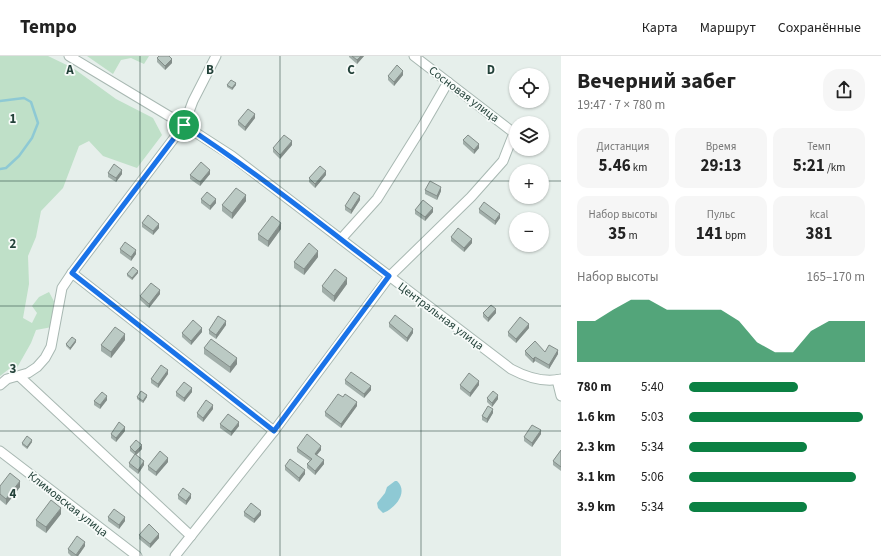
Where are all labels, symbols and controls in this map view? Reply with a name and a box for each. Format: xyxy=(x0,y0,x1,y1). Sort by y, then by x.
text: Tempo xyxy=(20,14,77,41)
text: Карта xyxy=(642,18,678,38)
text: Маршрут xyxy=(700,18,756,38)
text: Сохранённые xyxy=(778,18,861,38)
text: A xyxy=(65,61,74,79)
text: B xyxy=(206,61,214,79)
text: C xyxy=(347,61,355,79)
text: D xyxy=(487,61,495,79)
street label: Сосновая улица xyxy=(425,62,502,127)
text: Вечерний забег xyxy=(577,65,736,97)
map controls xyxy=(509,68,549,252)
button: locate xyxy=(509,68,549,108)
button: share xyxy=(823,69,865,111)
text: 19:47 · 7 × 780 m xyxy=(577,96,665,114)
pin xyxy=(167,108,201,142)
text: 1 xyxy=(10,110,17,128)
icon: arrive xyxy=(173,114,195,136)
button: layers xyxy=(509,116,549,156)
text: Дистанция xyxy=(597,139,649,154)
text: Время xyxy=(706,139,736,154)
text: Темп xyxy=(807,139,831,154)
text: 5.46 xyxy=(599,154,631,178)
text: 29:13 xyxy=(700,154,742,178)
text: 5:21 xyxy=(793,154,825,178)
text: km xyxy=(631,160,647,175)
text: /km xyxy=(825,160,845,175)
button: + xyxy=(509,164,549,204)
text: Набор высоты xyxy=(589,207,658,222)
text: Пульс xyxy=(707,207,735,222)
text: kcal xyxy=(810,207,828,222)
button: − xyxy=(509,212,549,252)
text: 35 xyxy=(608,222,626,246)
text: 141 xyxy=(696,222,723,246)
text: 381 xyxy=(806,222,832,246)
text: m xyxy=(626,228,638,243)
text: bpm xyxy=(723,228,746,243)
text: 2 xyxy=(10,235,17,253)
text: Набор высоты xyxy=(577,268,659,286)
text: 165–170 m xyxy=(807,268,865,286)
street label: Центральная улица xyxy=(394,278,487,354)
text: 3 xyxy=(10,360,17,378)
text: 780 m xyxy=(577,378,611,396)
text: 5:40 xyxy=(641,378,664,396)
text: 1.6 km xyxy=(577,408,616,426)
text: 5:03 xyxy=(641,408,664,426)
text: 2.3 km xyxy=(577,438,616,456)
text: 5:34 xyxy=(641,438,664,456)
street label: Климовская улица xyxy=(24,468,112,541)
text: 3.1 km xyxy=(577,468,616,486)
text: 5:06 xyxy=(641,468,664,486)
text: 4 xyxy=(10,485,17,503)
text: 3.9 km xyxy=(577,498,616,516)
text: 5:34 xyxy=(641,498,664,516)

